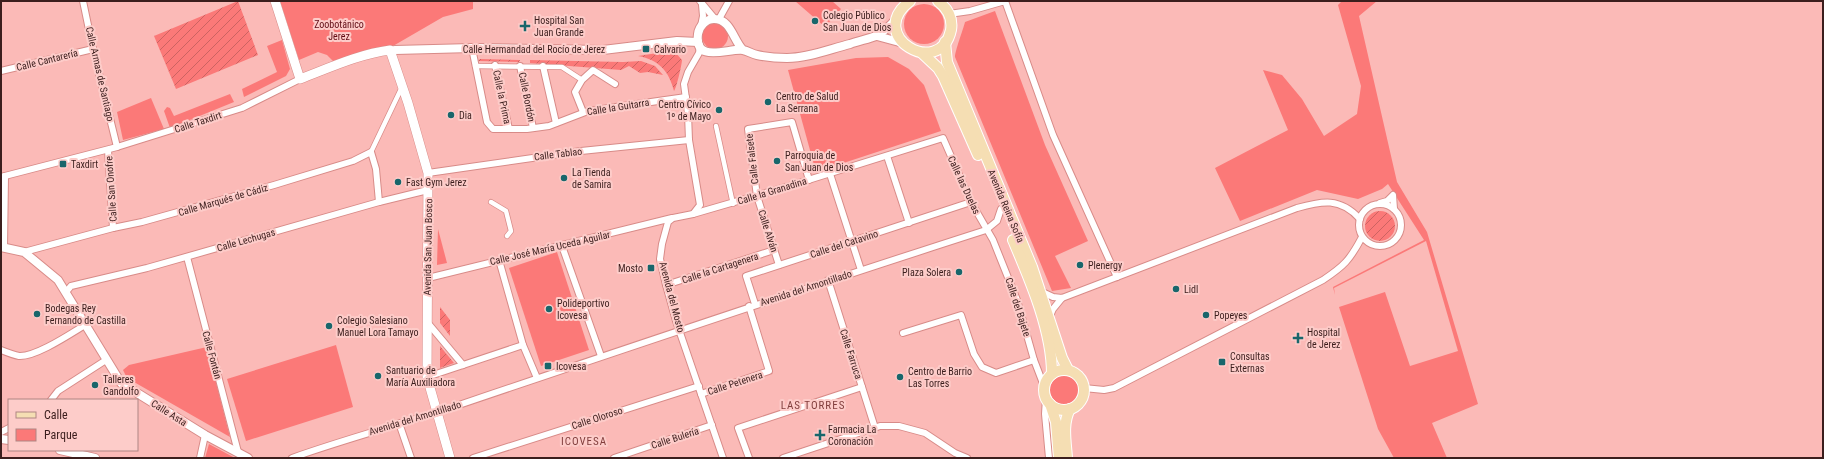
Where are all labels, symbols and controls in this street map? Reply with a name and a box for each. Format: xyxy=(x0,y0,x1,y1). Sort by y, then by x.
place label: Colegio Público San Juan de Dios xyxy=(823,10,892,33)
place label: Hospital San Juan Grande xyxy=(534,15,584,38)
marker: Colegio Público San Juan de Dios xyxy=(810,16,820,26)
park label: Zoobotánico Jerez xyxy=(314,19,364,42)
marker: Hospital San Juan Grande xyxy=(519,20,531,32)
street label: Calle Armas de Santiago xyxy=(84,26,116,122)
street label: Calle Hermandad del Rocío de Jerez xyxy=(463,44,605,55)
marker: Calvario xyxy=(641,44,651,54)
place label: Calvario xyxy=(654,44,686,55)
street label: Calle Cantarería xyxy=(15,47,79,73)
street label: Calle la Prima xyxy=(491,69,513,125)
street label: Calle Bordón xyxy=(517,71,537,123)
place label: Centro de Salud La Serrana xyxy=(776,91,838,114)
street label: Calle la Guitarra xyxy=(586,97,650,117)
marker: Centro de Salud La Serrana xyxy=(763,97,773,107)
place label: Centro Cívico 1º de Mayo xyxy=(658,99,711,122)
marker: Centro Cívico 1º de Mayo xyxy=(714,105,724,115)
street label: Calle Taxdirt xyxy=(173,109,223,135)
marker: Dia xyxy=(446,110,456,120)
place label: Dia xyxy=(459,110,472,121)
street label: Calle Falsete xyxy=(743,133,761,185)
street label: Calle Tablao xyxy=(533,146,583,162)
place label: Parroquia de San Juan de Dios xyxy=(785,150,854,173)
street label: Calle las Duelas xyxy=(946,154,982,216)
street label: Calle San Onofre xyxy=(103,155,119,222)
marker: Parroquia de San Juan de Dios xyxy=(772,156,782,166)
marker: Taxdirt xyxy=(58,159,68,169)
place label: Taxdirt xyxy=(71,159,98,170)
place label: La Tienda de Samira xyxy=(572,167,612,190)
street label: Avenida Reina Sofía xyxy=(986,168,1026,244)
marker: La Tienda de Samira xyxy=(559,173,569,183)
street label: Calle la Granadina xyxy=(736,175,808,207)
marker: Fast Gym Jerez xyxy=(393,177,403,187)
place label: Fast Gym Jerez xyxy=(406,177,467,188)
street label: Calle Marqués de Cádiz xyxy=(177,182,269,218)
street label: Avenida San Juan Bosco xyxy=(422,198,434,296)
street label: Calle Alván xyxy=(756,208,780,254)
street label: Calle Lechugas xyxy=(216,226,277,254)
street label: Calle del Catavino xyxy=(809,228,879,260)
street label: Calle José María Uceda Aguilar xyxy=(489,229,611,267)
street label: Calle la Cartagenera xyxy=(680,250,760,286)
street label: Avenida del Mosto xyxy=(657,260,687,334)
marker: Plenergy xyxy=(1075,260,1085,270)
place label: Plenergy xyxy=(1088,260,1122,271)
place label: Mosto xyxy=(618,263,643,274)
marker: Mosto xyxy=(646,263,656,273)
place label: Plaza Solera xyxy=(902,267,951,278)
marker: Plaza Solera xyxy=(954,267,964,277)
street label: Avenida del Amontillado xyxy=(759,268,853,308)
street label: Calle del Bajete xyxy=(1003,276,1033,338)
marker: Lidl xyxy=(1171,284,1181,294)
place label: Lidl xyxy=(1184,284,1198,295)
place label: Polideportivo Icovesa xyxy=(557,298,609,321)
place label: Bodegas Rey Fernando de Castilla xyxy=(45,303,126,326)
marker: Polideportivo Icovesa xyxy=(544,304,554,314)
marker: Bodegas Rey Fernando de Castilla xyxy=(32,309,42,319)
marker: Popeyes xyxy=(1201,310,1211,320)
place label: Popeyes xyxy=(1214,310,1248,321)
place label: Colegio Salesiano Manuel Lora Tamayo xyxy=(337,315,419,338)
marker: Colegio Salesiano Manuel Lora Tamayo xyxy=(324,321,334,331)
place label: Hospital de Jerez xyxy=(1307,327,1341,350)
street label: Calle Farruca xyxy=(838,328,864,381)
street label: Calle Fontán xyxy=(200,330,224,380)
marker: Hospital de Jerez xyxy=(1292,332,1304,344)
place label: Consultas Externas xyxy=(1230,351,1270,374)
marker: Consultas Externas xyxy=(1217,357,1227,367)
marker: Icovesa xyxy=(543,361,553,371)
place label: Icovesa xyxy=(556,361,587,372)
place label: Santuario de María Auxiliadora xyxy=(386,365,455,388)
place label: Centro de Barrio Las Torres xyxy=(908,366,972,389)
street label: Calle Petenera xyxy=(706,369,764,397)
marker: Santuario de María Auxiliadora xyxy=(373,371,383,381)
marker: Centro de Barrio Las Torres xyxy=(895,372,905,382)
place label: Talleres Gandolfo xyxy=(103,374,139,397)
marker: Talleres Gandolfo xyxy=(90,380,100,390)
street label: Calle Asta xyxy=(149,398,189,428)
legend xyxy=(8,399,138,451)
street label: Avenida del Amontillado xyxy=(368,399,462,437)
district label: LAS TORRES xyxy=(781,399,845,412)
street label: Calle Oloroso xyxy=(570,405,624,431)
text: Calle xyxy=(44,408,68,422)
place label: Farmacia La Coronación xyxy=(828,424,877,447)
street label: Calle Bulería xyxy=(650,425,700,451)
text: Parque xyxy=(44,428,78,442)
marker: Farmacia La Coronación xyxy=(815,430,825,440)
district label: ICOVESA xyxy=(561,435,607,448)

